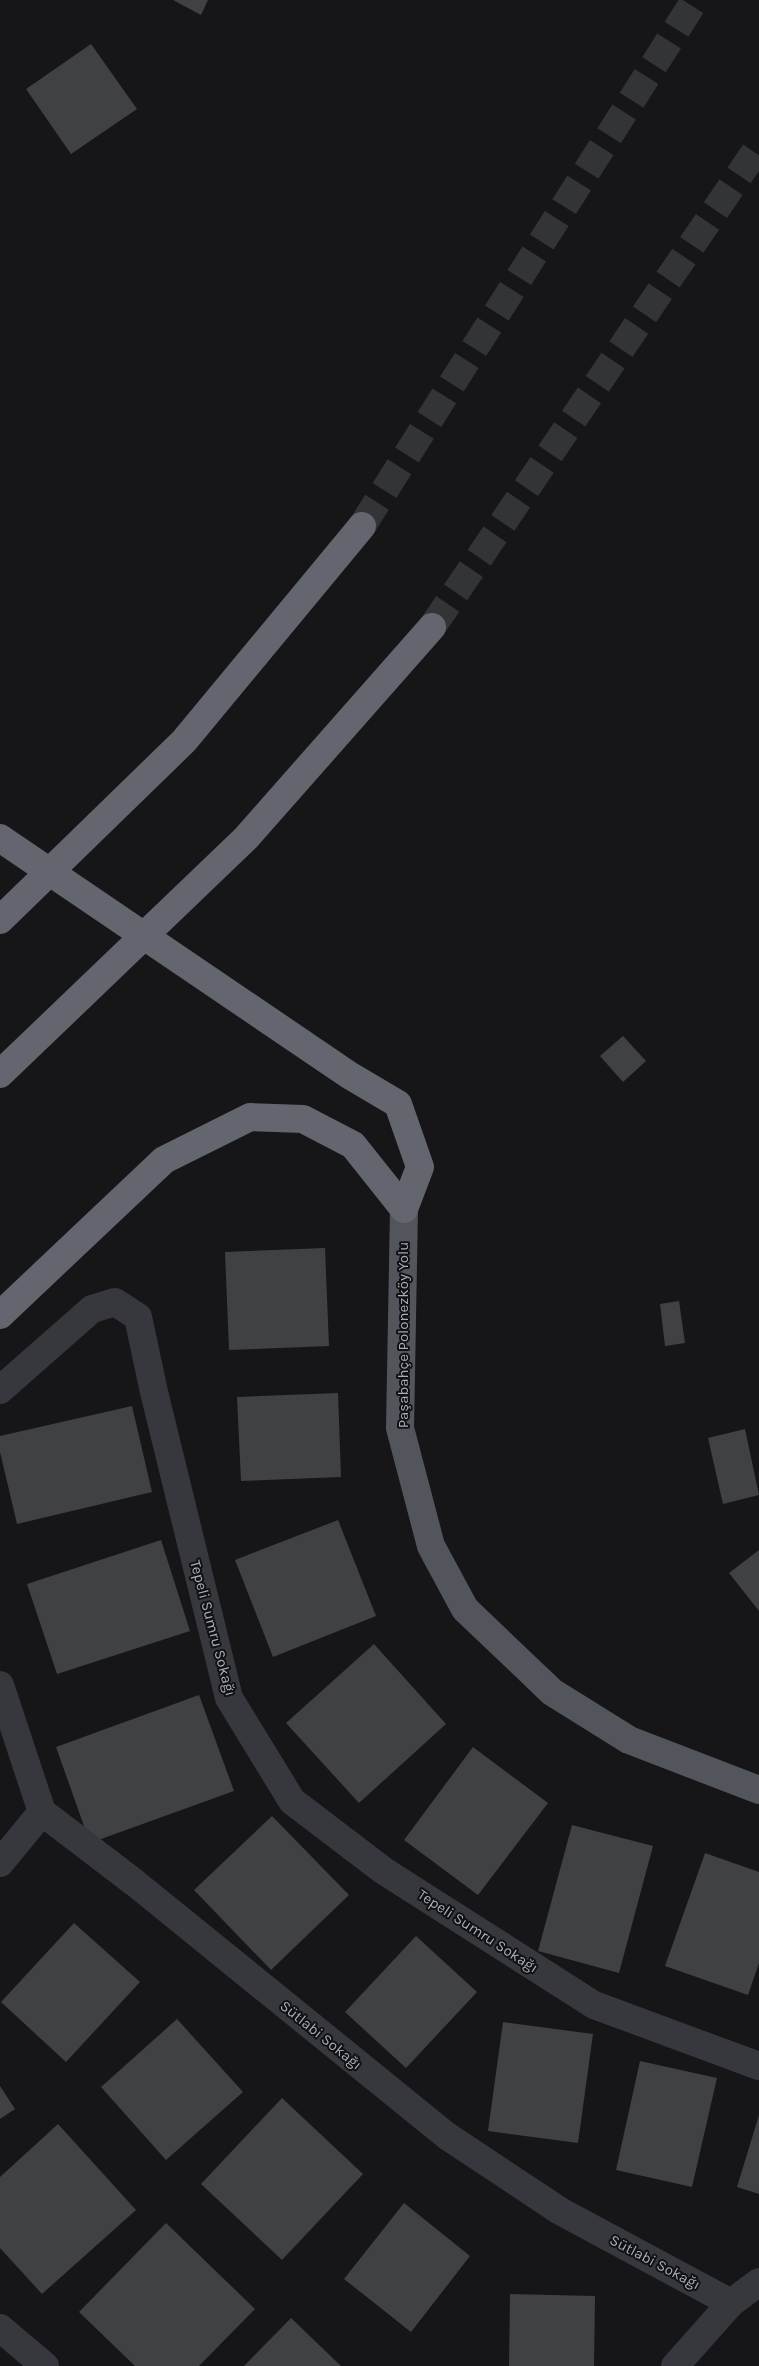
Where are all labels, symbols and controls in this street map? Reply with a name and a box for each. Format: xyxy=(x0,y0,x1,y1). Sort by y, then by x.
street label: Paşabahçe Polonezköy Yolu xyxy=(394,1242,412,1428)
street label: Tepeli Sumru Sokağı xyxy=(186,1558,240,1698)
street label: Tepeli Sumru Sokağı xyxy=(414,1885,542,1977)
street label: Sütlabi Sokağı xyxy=(276,1997,366,2073)
street label: Sütlabi Sokağı xyxy=(607,2231,703,2293)

